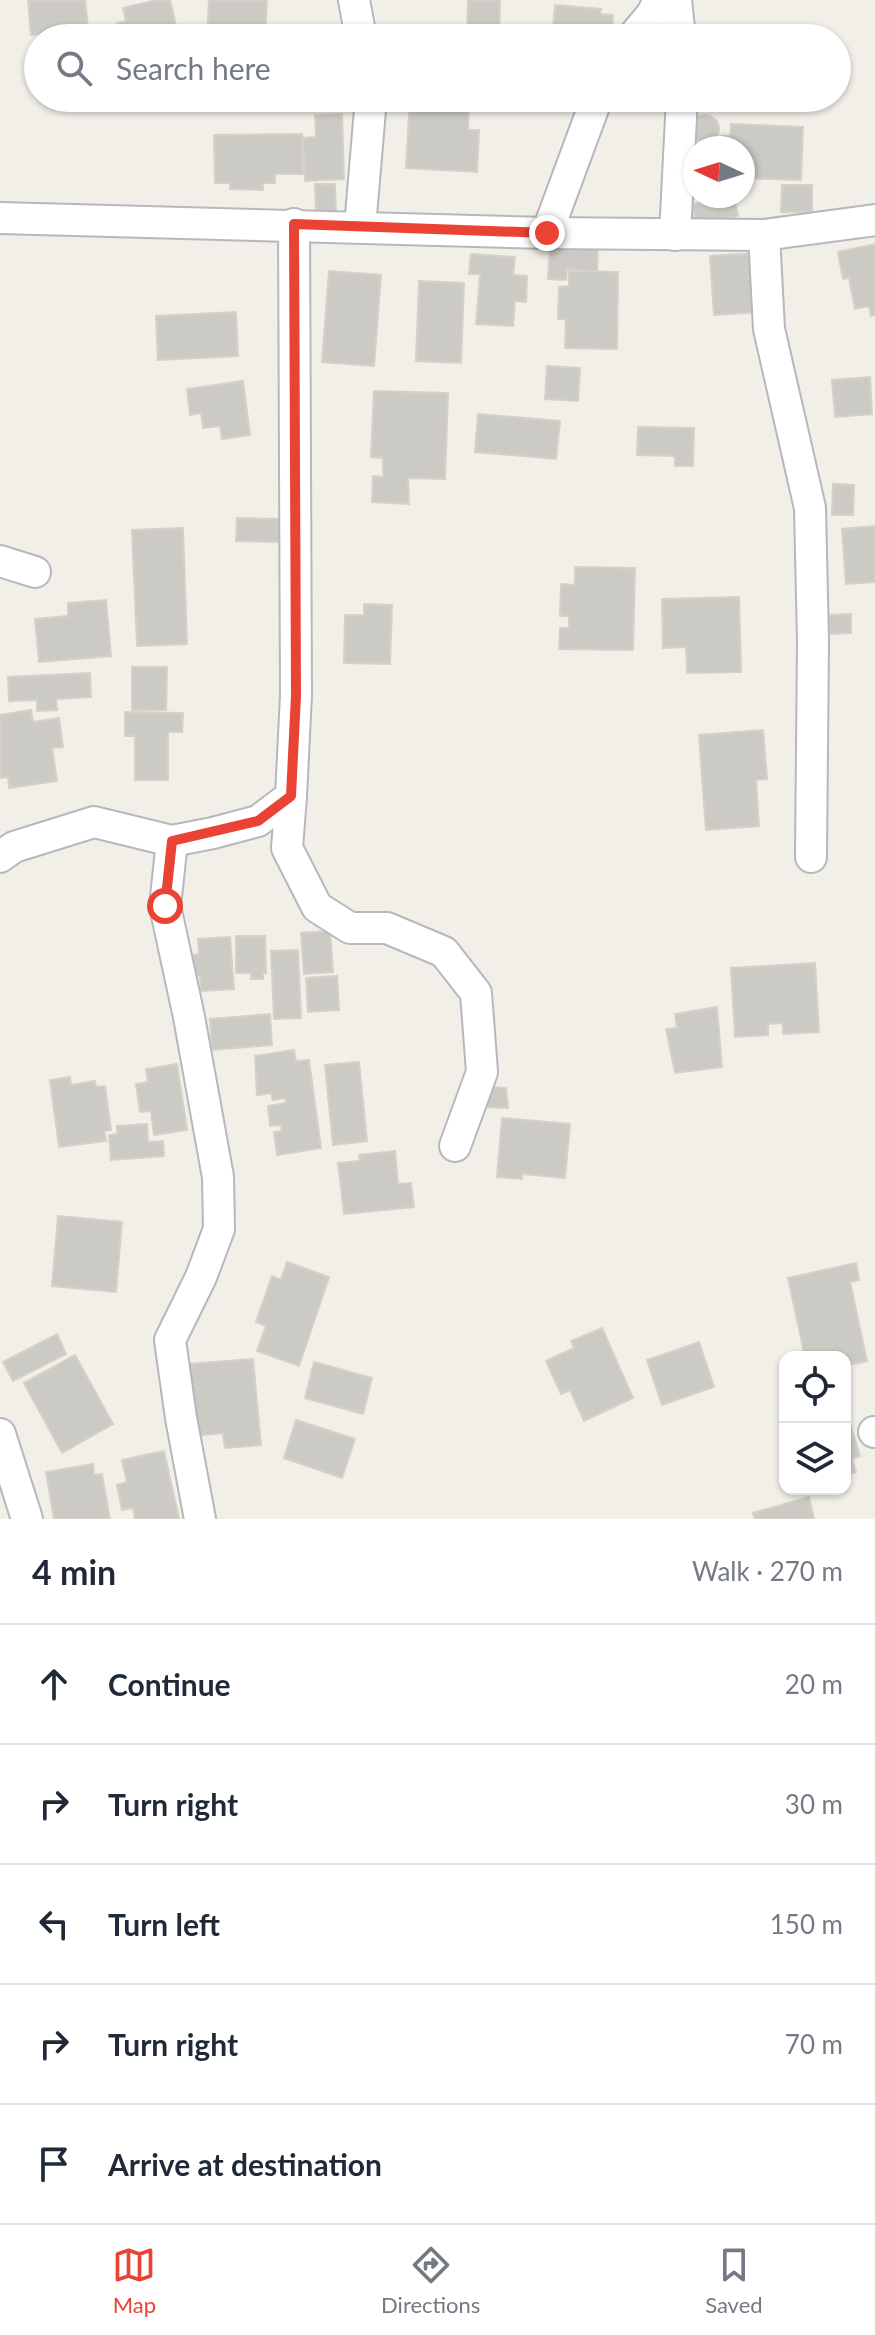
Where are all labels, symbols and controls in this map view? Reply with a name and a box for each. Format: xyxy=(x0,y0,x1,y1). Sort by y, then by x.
search box xyxy=(24,24,851,112)
icon: search xyxy=(52,46,96,90)
text: Search here xyxy=(116,50,271,86)
north arrow xyxy=(683,136,755,208)
route end xyxy=(529,215,565,251)
route start xyxy=(147,888,183,924)
map controls xyxy=(779,1351,851,1495)
button: locate xyxy=(779,1351,851,1423)
button: layers xyxy=(779,1423,851,1495)
text: 4 min xyxy=(32,1551,116,1592)
text: Walk · 270 m xyxy=(692,1555,843,1587)
icon: ahead xyxy=(32,1662,76,1706)
text: Continue xyxy=(108,1666,231,1702)
text: 20 m xyxy=(785,1668,843,1700)
icon: right xyxy=(32,1782,76,1826)
text: Turn right xyxy=(108,1786,238,1822)
text: 30 m xyxy=(785,1788,843,1820)
icon: left xyxy=(32,1902,76,1946)
text: Turn left xyxy=(108,1906,220,1942)
text: 150 m xyxy=(770,1908,843,1940)
icon: right xyxy=(32,2022,76,2066)
text: Turn right xyxy=(108,2026,238,2062)
text: 70 m xyxy=(785,2028,843,2060)
icon: arrive xyxy=(32,2142,76,2186)
text: Arrive at destination xyxy=(108,2146,382,2182)
tab: Map xyxy=(112,2243,156,2318)
tab: Directions xyxy=(381,2243,480,2318)
tab: Saved xyxy=(705,2243,763,2318)

